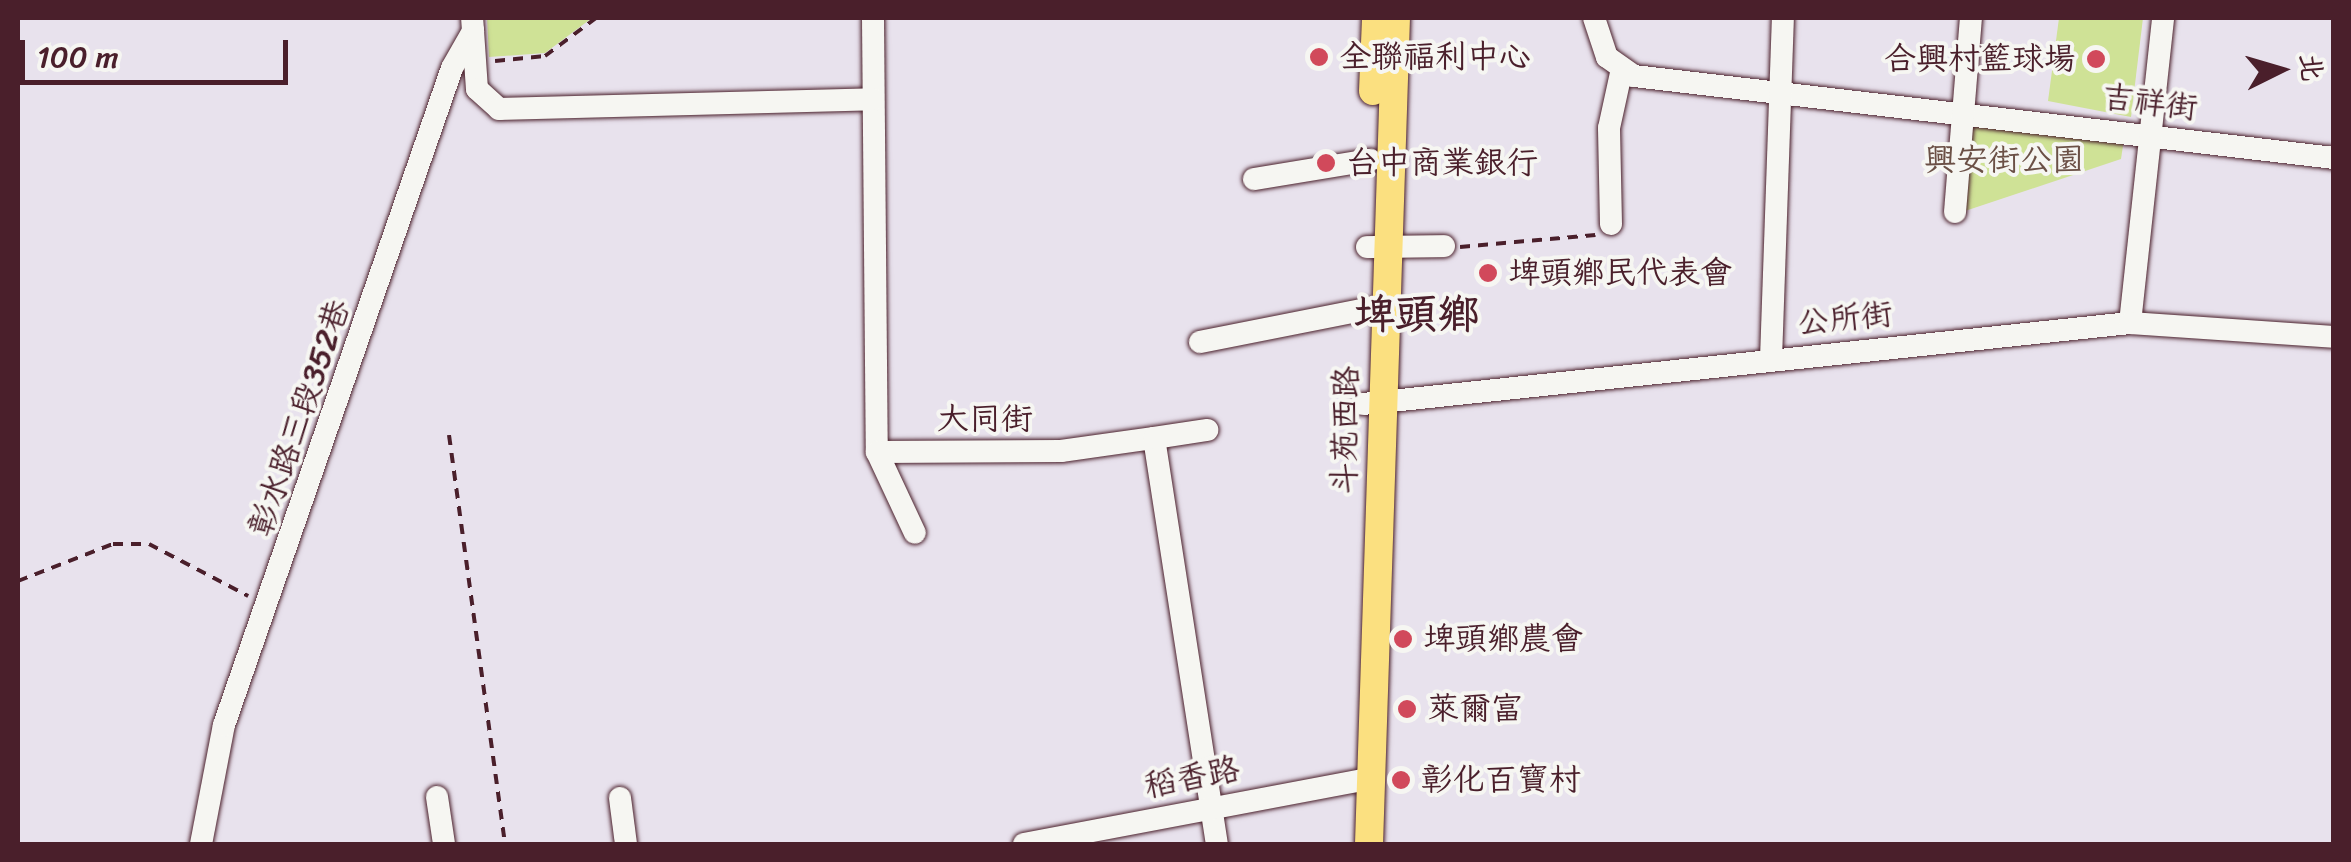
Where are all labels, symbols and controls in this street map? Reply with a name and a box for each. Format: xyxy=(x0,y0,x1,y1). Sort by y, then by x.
scale bar xyxy=(25,20,292,82)
north arrow xyxy=(2231,20,2331,120)
text: 100 m xyxy=(37,30,119,84)
place label: 全聯福利中心 xyxy=(1339,38,1531,76)
place label: 合興村籃球場 xyxy=(1884,40,2076,78)
marker: 全聯福利中心 xyxy=(1308,46,1330,68)
marker: 合興村籃球場 xyxy=(2085,48,2107,70)
text: 北 xyxy=(2286,51,2337,83)
street label: 吉祥街 xyxy=(2100,78,2200,128)
park label: 興安街公園 xyxy=(1924,141,2084,179)
place label: 台中商業銀行 xyxy=(1346,144,1538,182)
marker: 台中商業銀行 xyxy=(1315,152,1337,174)
place label: 埤頭鄉民代表會 xyxy=(1508,254,1732,292)
marker: 埤頭鄉民代表會 xyxy=(1477,262,1499,284)
district label: 埤頭鄉 xyxy=(1353,289,1479,339)
street label: 彰水路三段352巷 xyxy=(242,295,358,541)
street label: 公所街 xyxy=(1795,295,1895,343)
street label: 斗苑西路 xyxy=(1326,366,1366,494)
street label: 大同街 xyxy=(937,400,1033,438)
place label: 埤頭鄉農會 xyxy=(1423,620,1583,658)
marker: 埤頭鄉農會 xyxy=(1392,628,1414,650)
place label: 萊爾富 xyxy=(1427,690,1523,728)
marker: 萊爾富 xyxy=(1396,698,1418,720)
street label: 稻香路 xyxy=(1141,750,1243,806)
place label: 彰化百寶村 xyxy=(1421,761,1581,799)
marker: 彰化百寶村 xyxy=(1390,769,1412,791)

